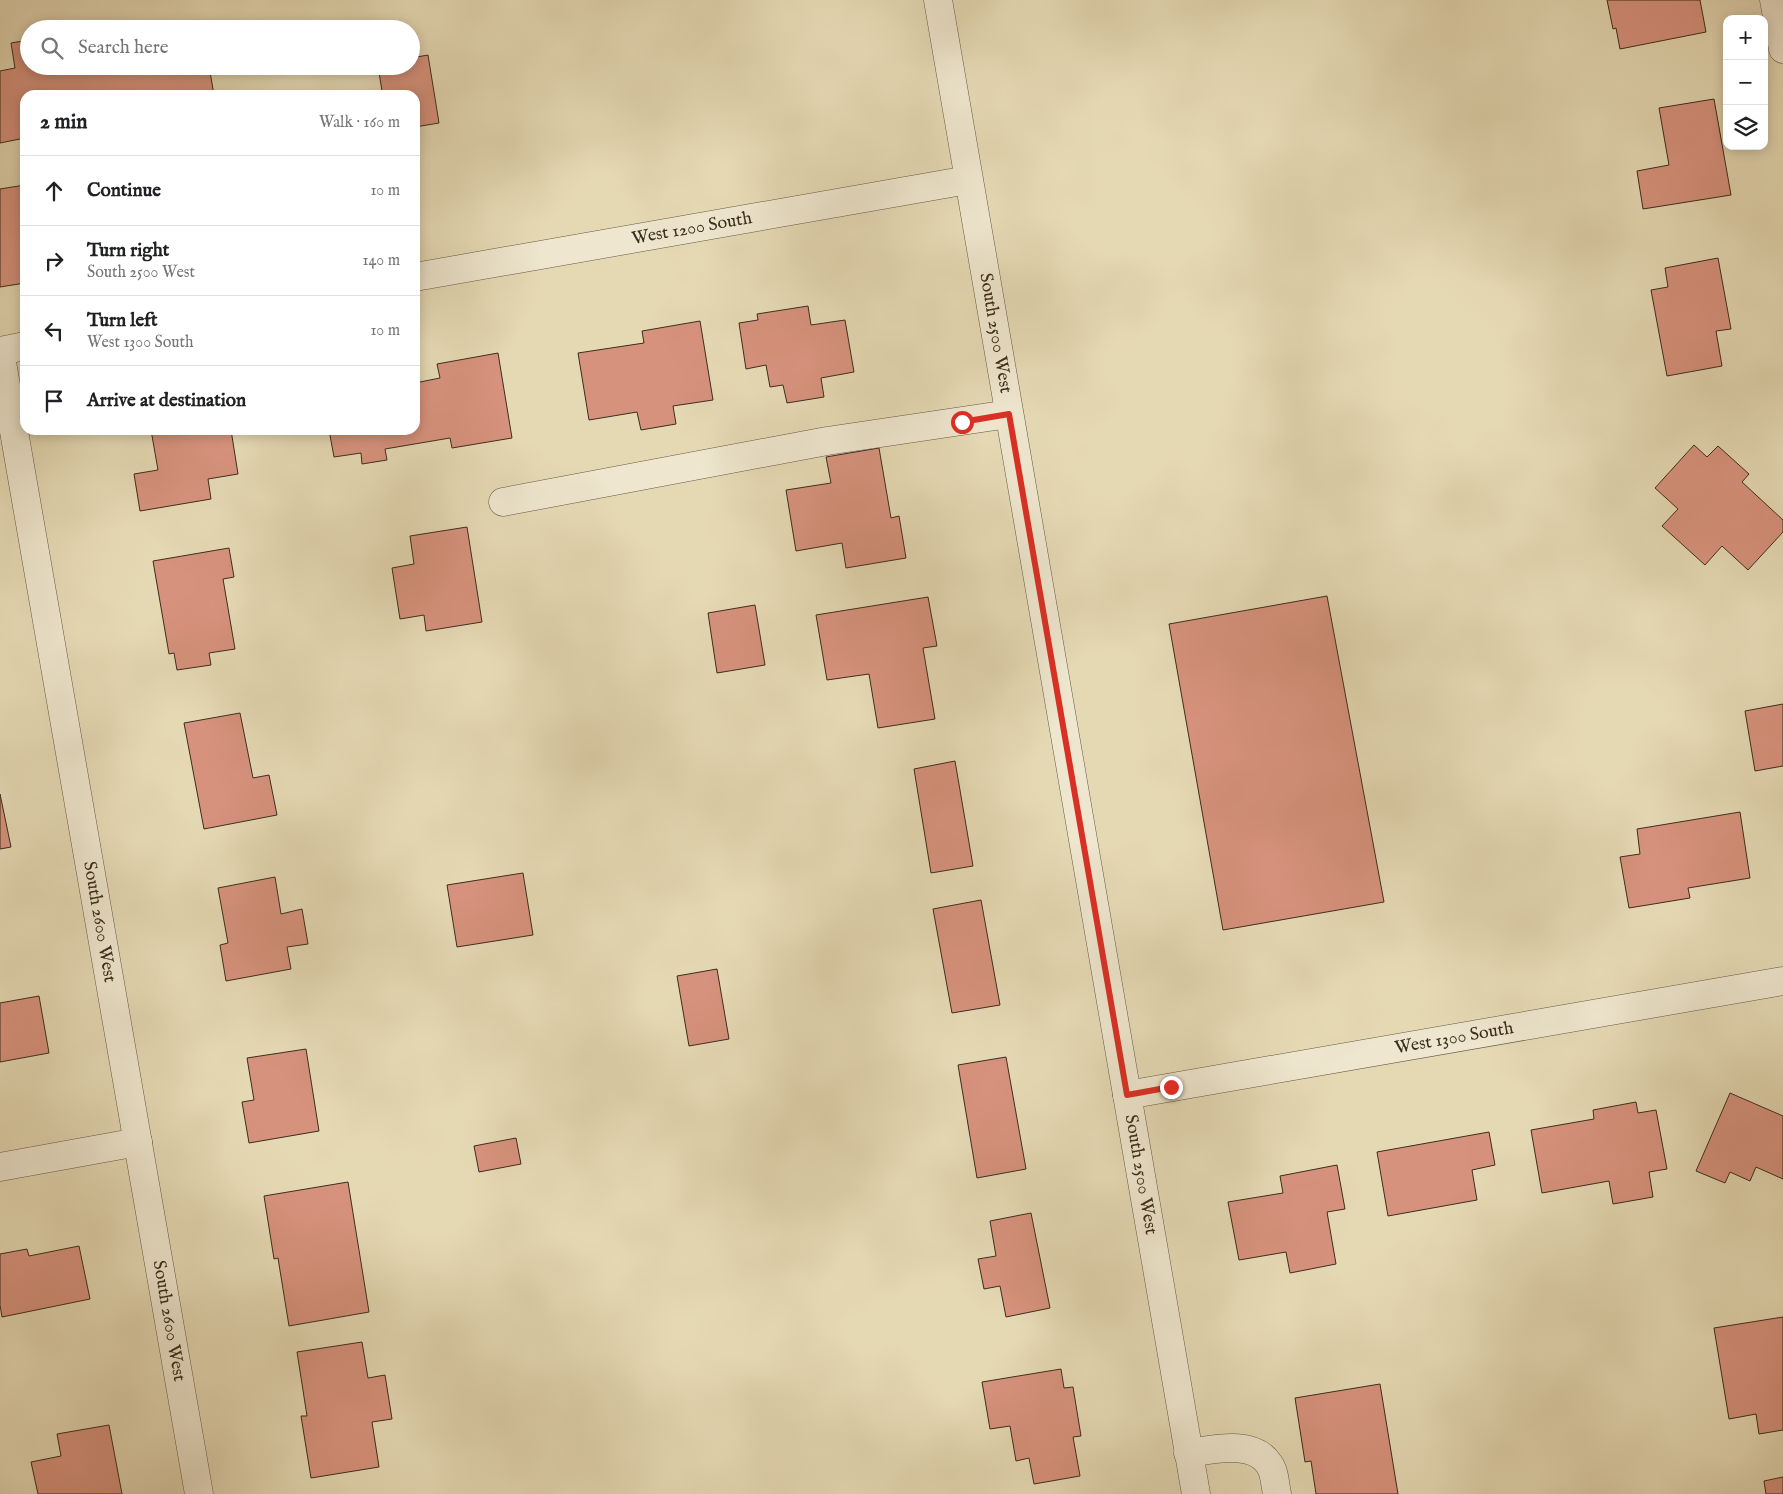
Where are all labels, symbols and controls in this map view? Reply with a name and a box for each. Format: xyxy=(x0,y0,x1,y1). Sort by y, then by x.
map controls xyxy=(1723,15,1768,150)
button: + xyxy=(1723,15,1768,60)
search box xyxy=(20,20,420,75)
icon: search xyxy=(38,34,66,62)
text: Search here xyxy=(78,36,169,60)
button: − xyxy=(1723,60,1768,105)
button: layers xyxy=(1723,105,1768,150)
text: 2 min xyxy=(40,109,87,136)
text: Walk · 160 m xyxy=(319,113,400,133)
icon: ahead xyxy=(40,177,68,205)
text: Continue xyxy=(87,179,161,203)
text: 10 m xyxy=(370,181,400,201)
street label: West 1200 South xyxy=(630,207,754,250)
text: Turn right xyxy=(87,239,169,263)
icon: right xyxy=(40,247,68,275)
text: 140 m xyxy=(362,251,400,271)
text: South 2500 West xyxy=(87,263,195,283)
street label: South 2500 West xyxy=(974,271,1017,395)
text: Turn left xyxy=(87,309,158,333)
icon: left xyxy=(40,317,68,345)
text: 10 m xyxy=(370,321,400,341)
text: West 1300 South xyxy=(87,333,194,353)
icon: arrive xyxy=(40,387,68,415)
text: Arrive at destination xyxy=(87,389,246,413)
route start xyxy=(951,411,974,434)
street label: South 2600 West xyxy=(78,860,121,984)
street label: West 1300 South xyxy=(1393,1016,1516,1060)
route end xyxy=(1160,1076,1183,1099)
street label: South 2500 West xyxy=(1119,1113,1163,1236)
street label: South 2600 West xyxy=(147,1259,191,1383)

